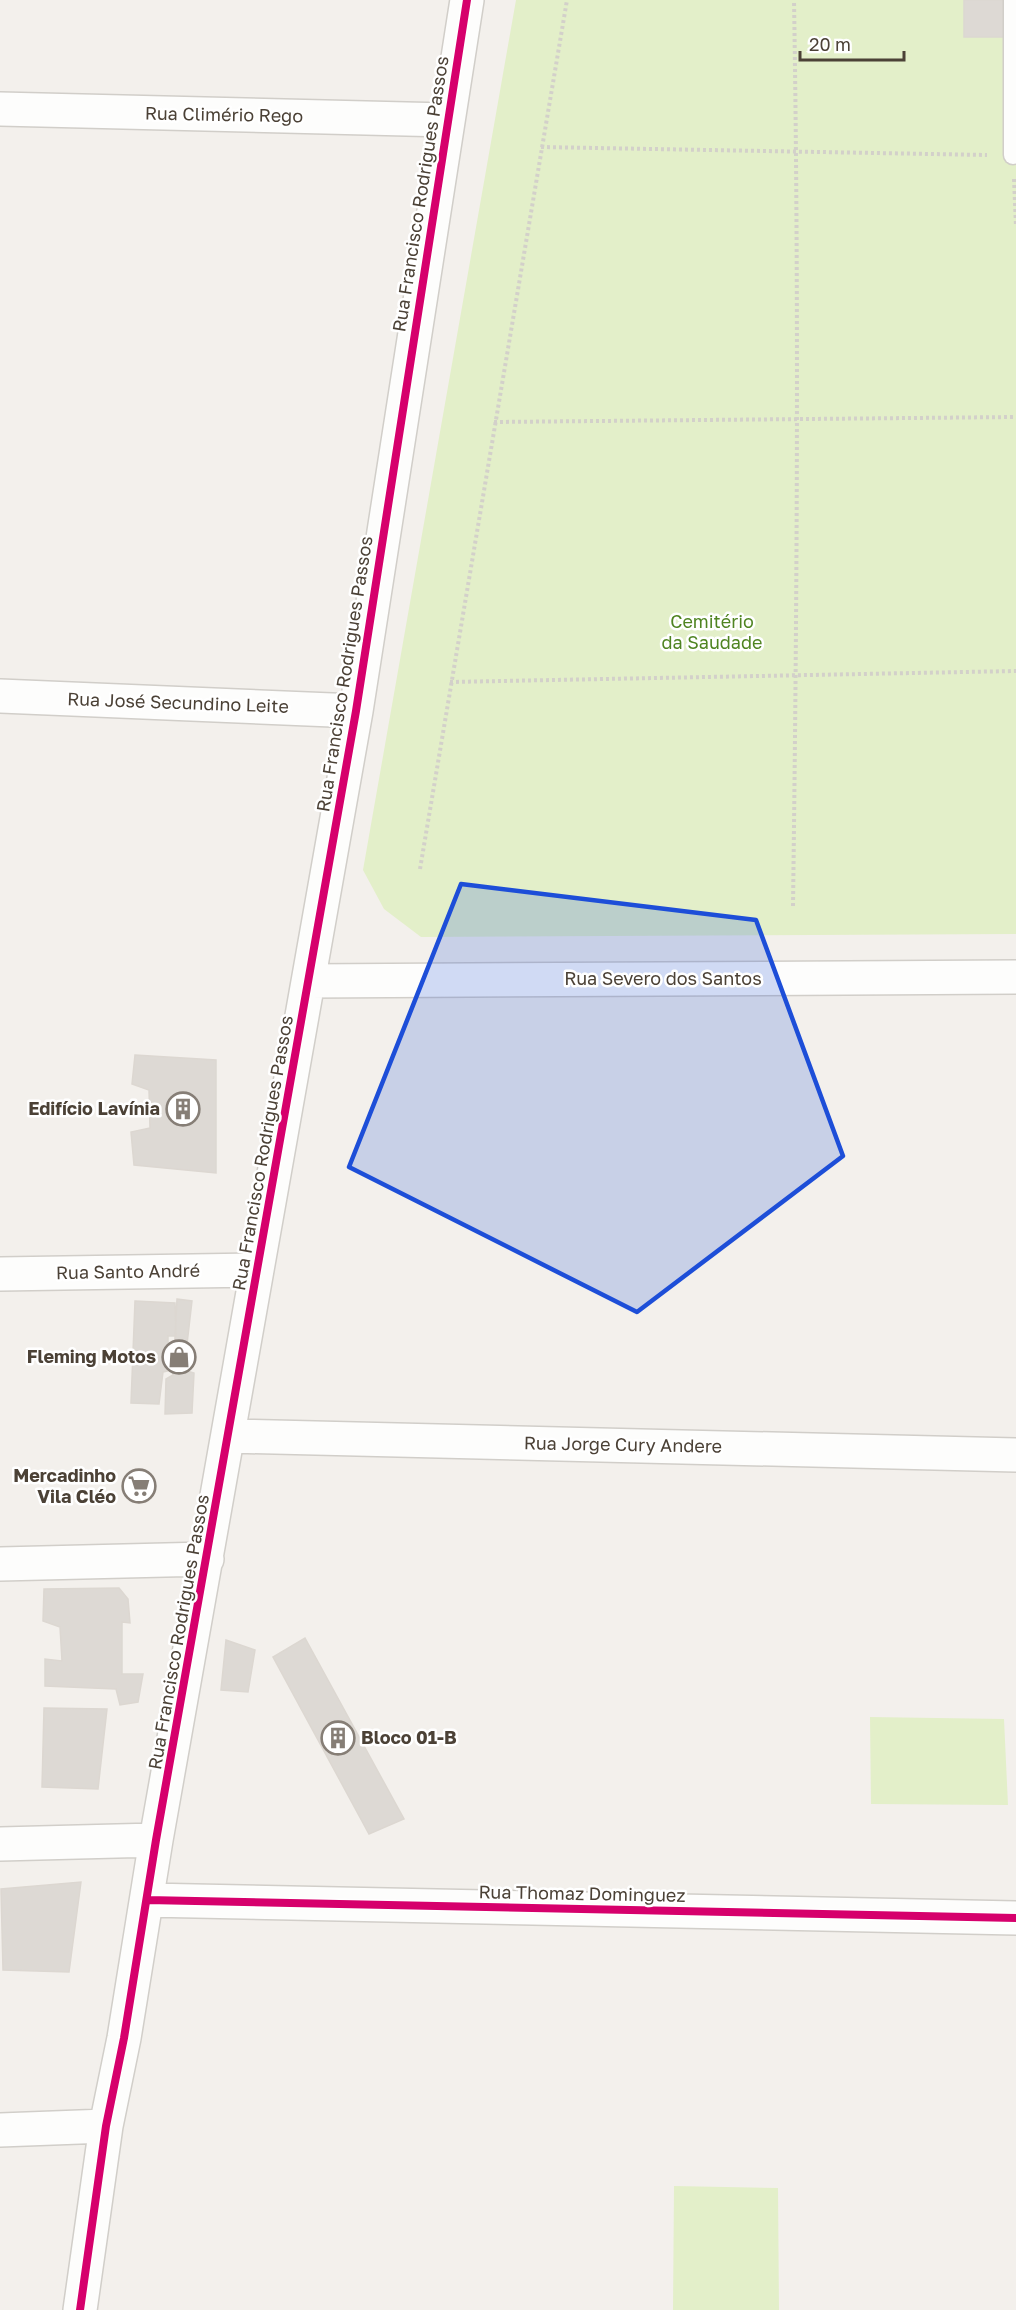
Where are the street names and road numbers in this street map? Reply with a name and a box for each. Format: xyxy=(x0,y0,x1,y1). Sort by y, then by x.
street label: Rua Francisco Rodrigues Passos xyxy=(387,54,453,333)
street label: Rua Climério Rego xyxy=(145,102,303,126)
street label: Rua Francisco Rodrigues Passos xyxy=(311,534,377,813)
street label: Rua José Secundino Leite xyxy=(67,687,289,717)
street label: Rua Severo dos Santos xyxy=(564,967,762,989)
street label: Rua Francisco Rodrigues Passos xyxy=(227,1014,297,1292)
street label: Rua Santo André xyxy=(56,1259,200,1283)
street label: Rua Jorge Cury Andere xyxy=(524,1431,722,1457)
street label: Rua Francisco Rodrigues Passos xyxy=(143,1493,213,1771)
street label: Rua Thomaz Dominguez xyxy=(478,1880,686,1906)

